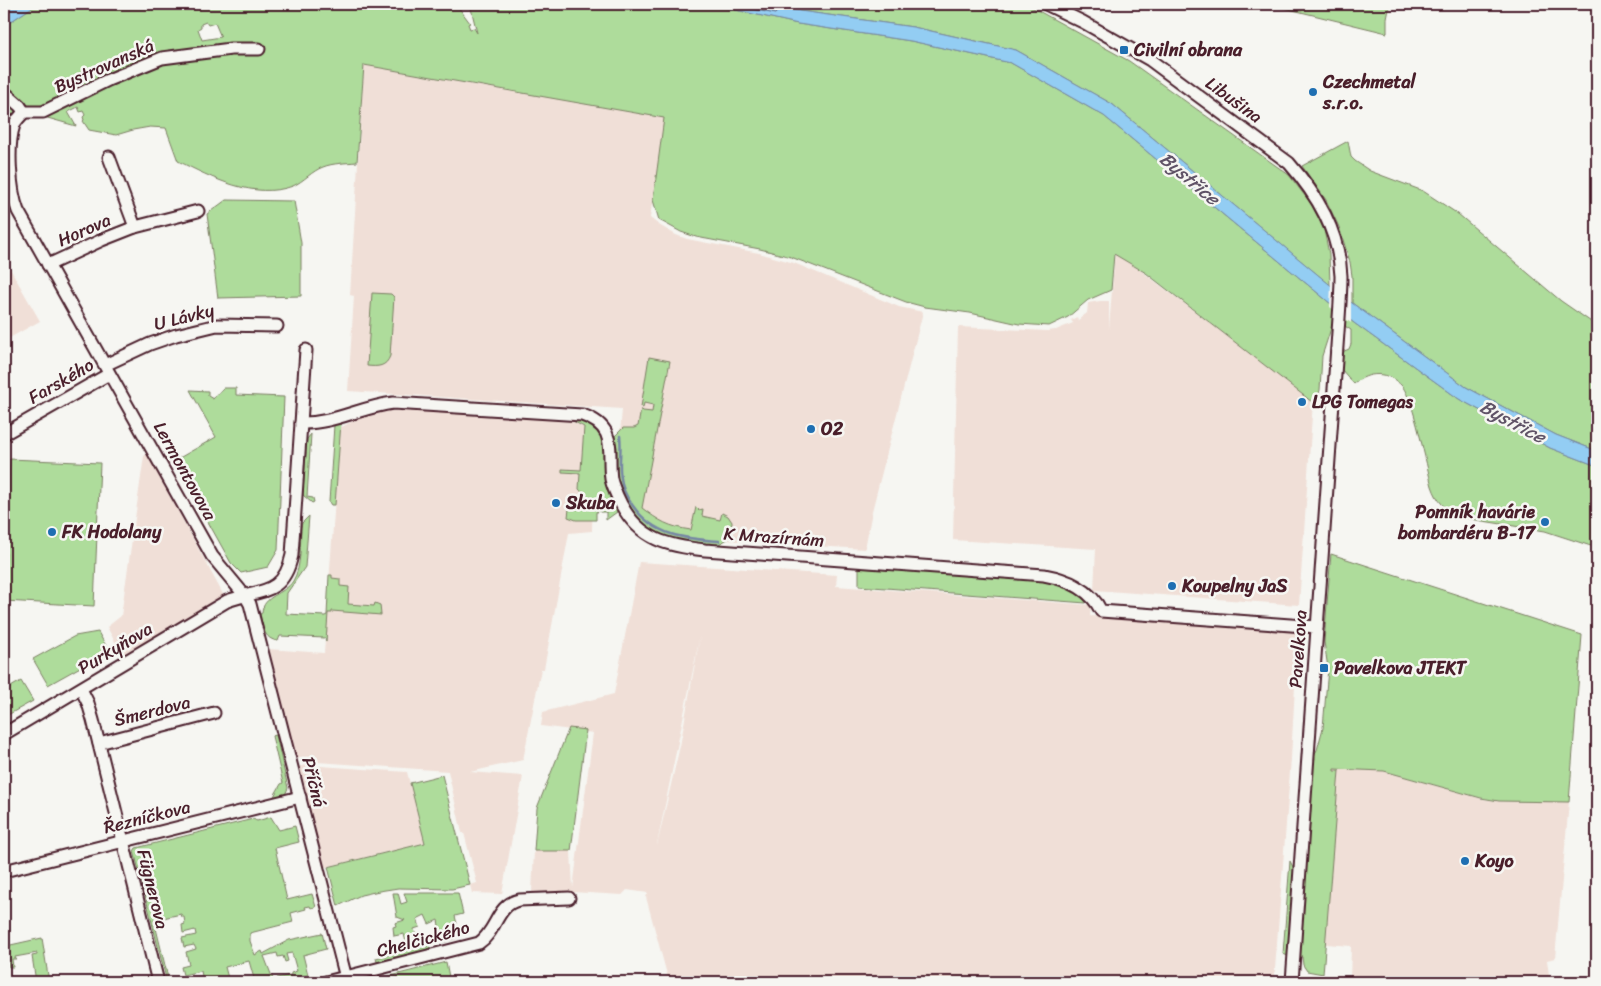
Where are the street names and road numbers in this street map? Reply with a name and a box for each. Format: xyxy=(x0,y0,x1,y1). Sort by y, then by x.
street label: Bystrovanská xyxy=(49,30,159,102)
street label: Libušina xyxy=(1198,68,1270,132)
street label: Horova xyxy=(52,204,116,256)
street label: U Lávky xyxy=(150,294,218,340)
street label: Farského xyxy=(22,349,100,413)
street label: Lermontovova xyxy=(144,415,226,527)
street label: K Mrazírnám xyxy=(723,518,826,556)
street label: Pavelkova xyxy=(1279,609,1317,689)
street label: Purkyňova xyxy=(71,613,159,683)
street label: Šmerdova xyxy=(110,686,194,736)
street label: Příčná xyxy=(292,753,336,811)
street label: Řezníčkova xyxy=(100,791,194,843)
street label: Fügnerova xyxy=(128,846,178,932)
street label: Chelčického xyxy=(373,911,473,967)

